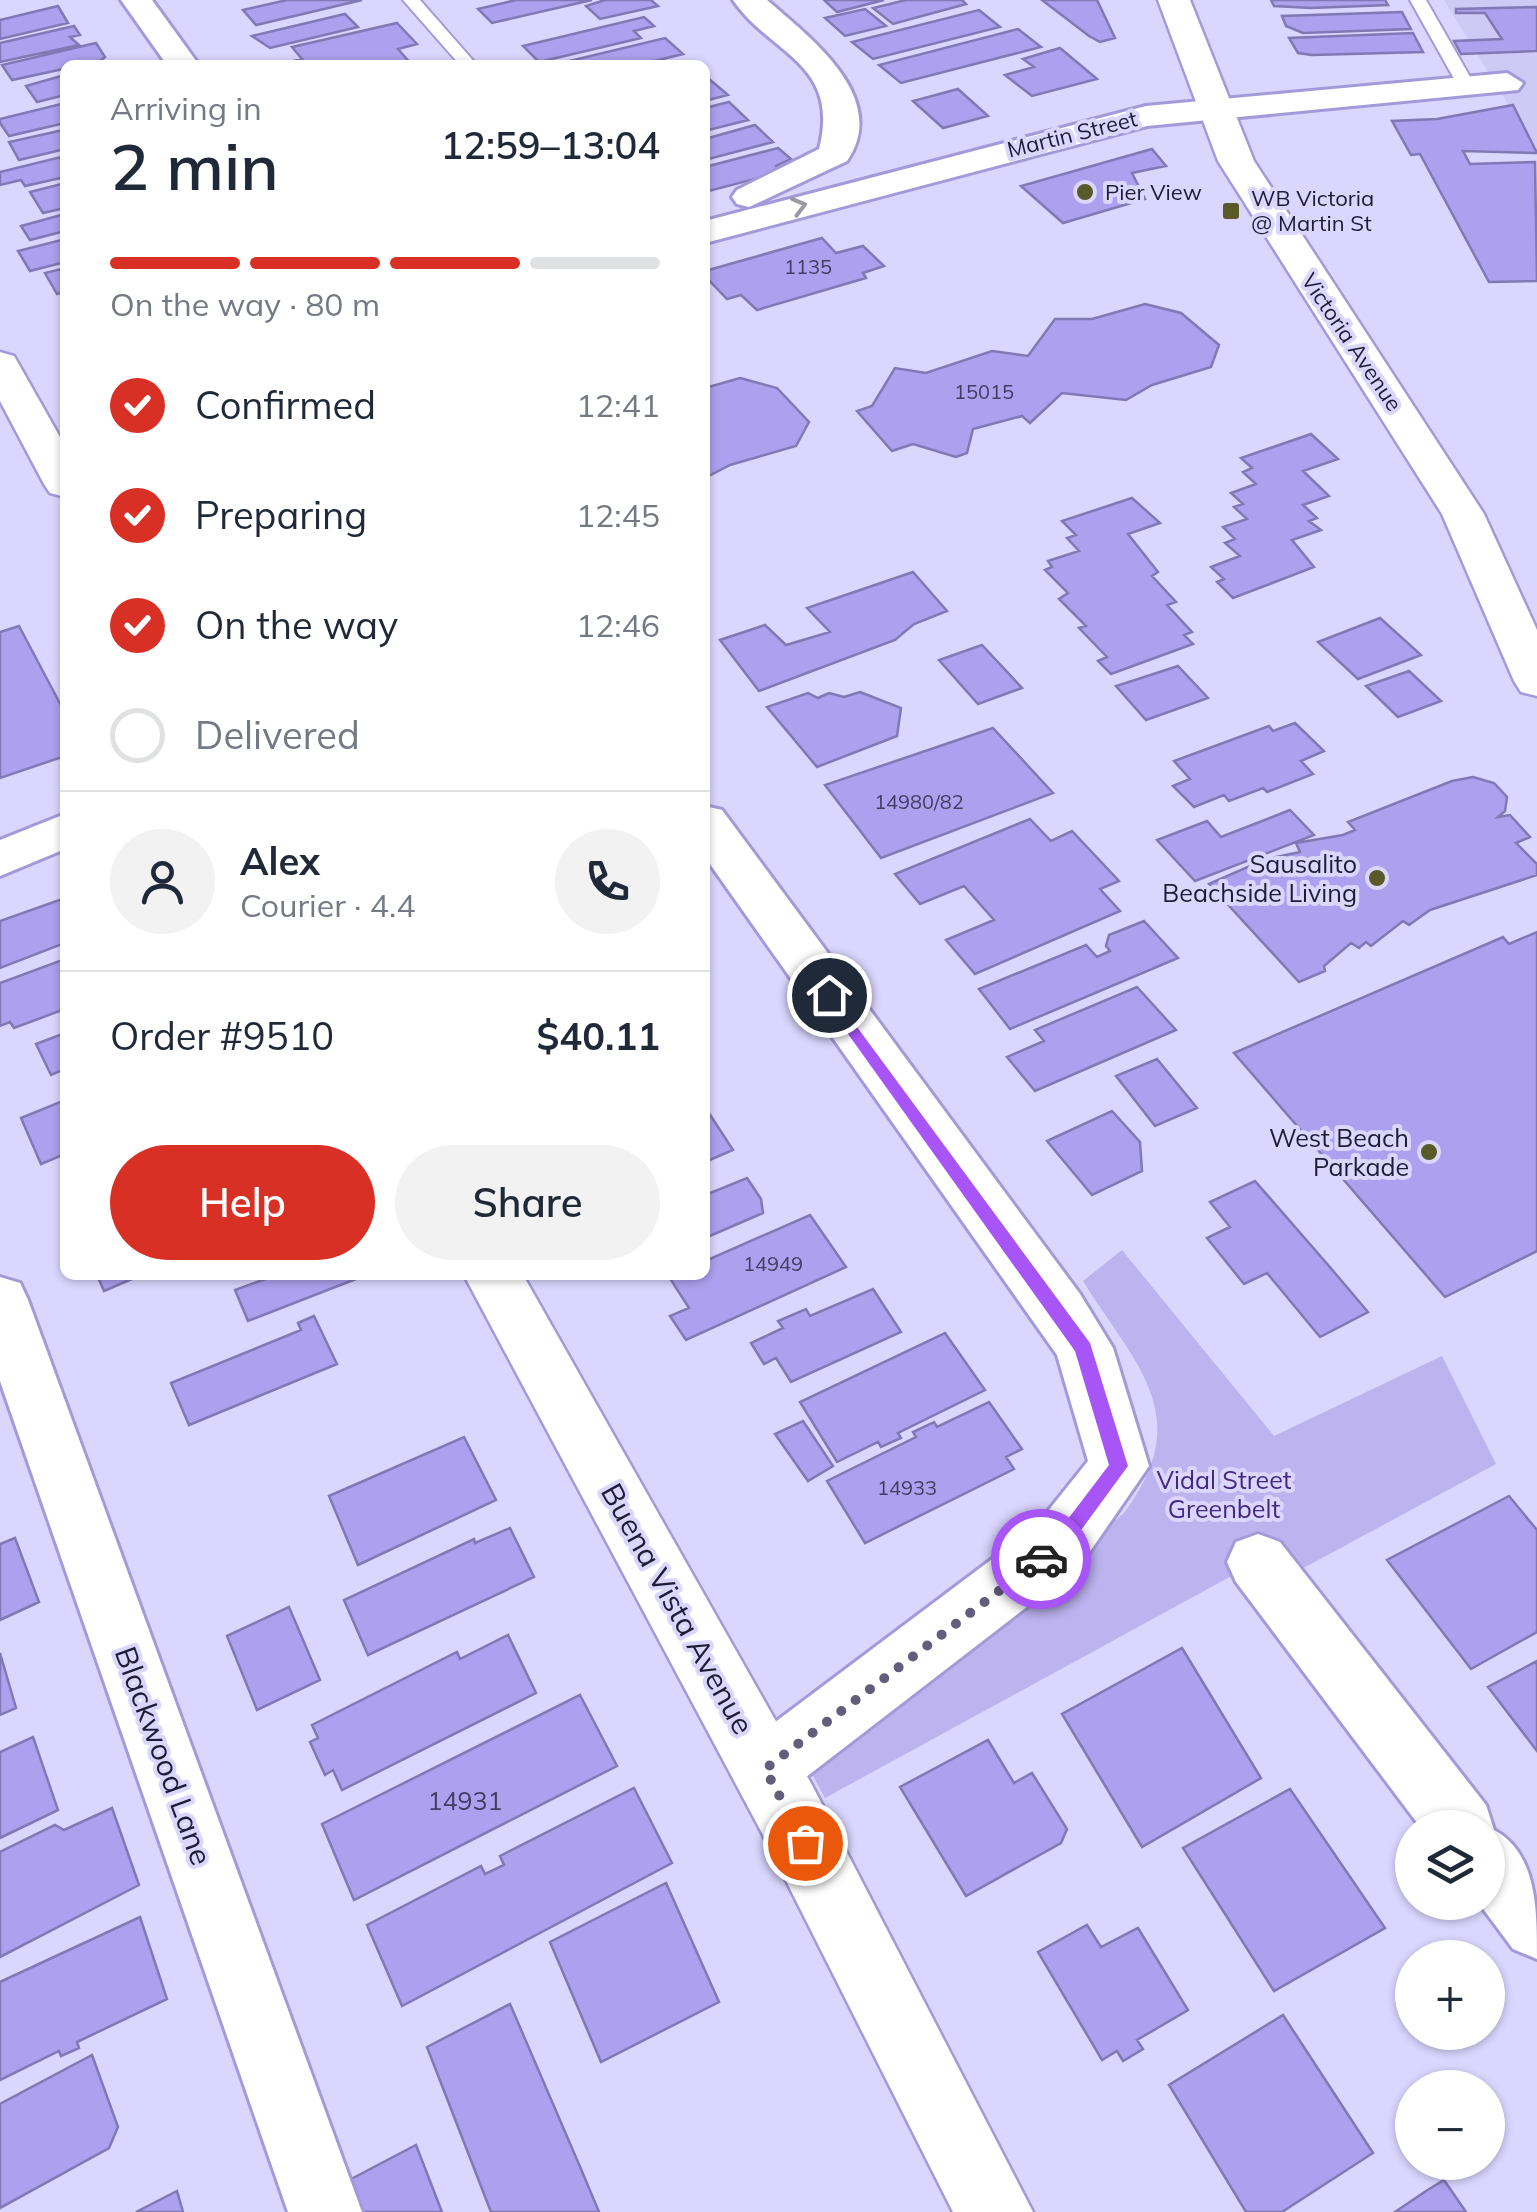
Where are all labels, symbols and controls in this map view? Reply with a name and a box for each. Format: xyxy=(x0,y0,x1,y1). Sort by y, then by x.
text: Arriving in xyxy=(110,88,262,128)
street label: Martin Street xyxy=(1004,104,1140,164)
text: 12:59–13:04 xyxy=(440,121,660,169)
text: 2 min xyxy=(110,125,279,206)
place label: Pier View xyxy=(1105,178,1202,206)
marker: Pier View xyxy=(1074,181,1096,203)
place label: WB Victoria @ Martin St xyxy=(1251,184,1374,237)
one-way arrow xyxy=(790,197,807,218)
marker: WB Victoria @ Martin St xyxy=(1220,200,1242,222)
house number: 1135 xyxy=(784,254,832,279)
street label: Victoria Avenue xyxy=(1296,268,1408,416)
text: On the way · 80 m xyxy=(110,284,380,324)
icon: check xyxy=(110,378,165,433)
house number: 15015 xyxy=(954,379,1014,404)
text: Confirmed xyxy=(195,381,376,429)
text: 12:41 xyxy=(576,385,660,425)
icon: check xyxy=(110,488,165,543)
text: Preparing xyxy=(195,491,367,539)
text: 12:45 xyxy=(576,495,660,535)
icon: check xyxy=(110,598,165,653)
text: On the way xyxy=(195,601,398,649)
text: 12:46 xyxy=(576,605,660,645)
text: Delivered xyxy=(195,711,360,759)
house number: 14980/82 xyxy=(874,789,964,814)
button: person xyxy=(110,829,215,934)
button: phone xyxy=(555,829,660,934)
text: Alex xyxy=(240,837,320,885)
place label: Sausalito Beachside Living xyxy=(1162,848,1357,908)
marker: Sausalito Beachside Living xyxy=(1366,867,1388,889)
text: Courier · 4.4 xyxy=(240,885,416,925)
pin xyxy=(787,953,872,1038)
icon: home xyxy=(802,968,857,1023)
text: Order #9510 xyxy=(110,1012,334,1060)
text: $40.11 xyxy=(537,1012,660,1060)
place label: West Beach Parkade xyxy=(1269,1122,1409,1182)
marker: West Beach Parkade xyxy=(1418,1141,1440,1163)
button: Help xyxy=(110,1145,375,1260)
button: Share xyxy=(395,1145,660,1260)
house number: 14949 xyxy=(743,1251,803,1276)
park label: Vidal Street Greenbelt xyxy=(1156,1464,1292,1524)
house number: 14933 xyxy=(877,1475,937,1500)
street label: Buena Vista Avenue xyxy=(593,1476,763,1741)
courier xyxy=(991,1509,1091,1609)
icon: car xyxy=(1014,1532,1069,1587)
street label: Blackwood Lane xyxy=(107,1641,221,1870)
house number: 14931 xyxy=(427,1785,503,1816)
pin xyxy=(763,1801,848,1886)
map controls xyxy=(1395,1810,1505,2180)
button: layers xyxy=(1395,1810,1505,1920)
icon: bag xyxy=(778,1816,833,1871)
button: + xyxy=(1395,1940,1505,2050)
button: − xyxy=(1395,2070,1505,2180)

